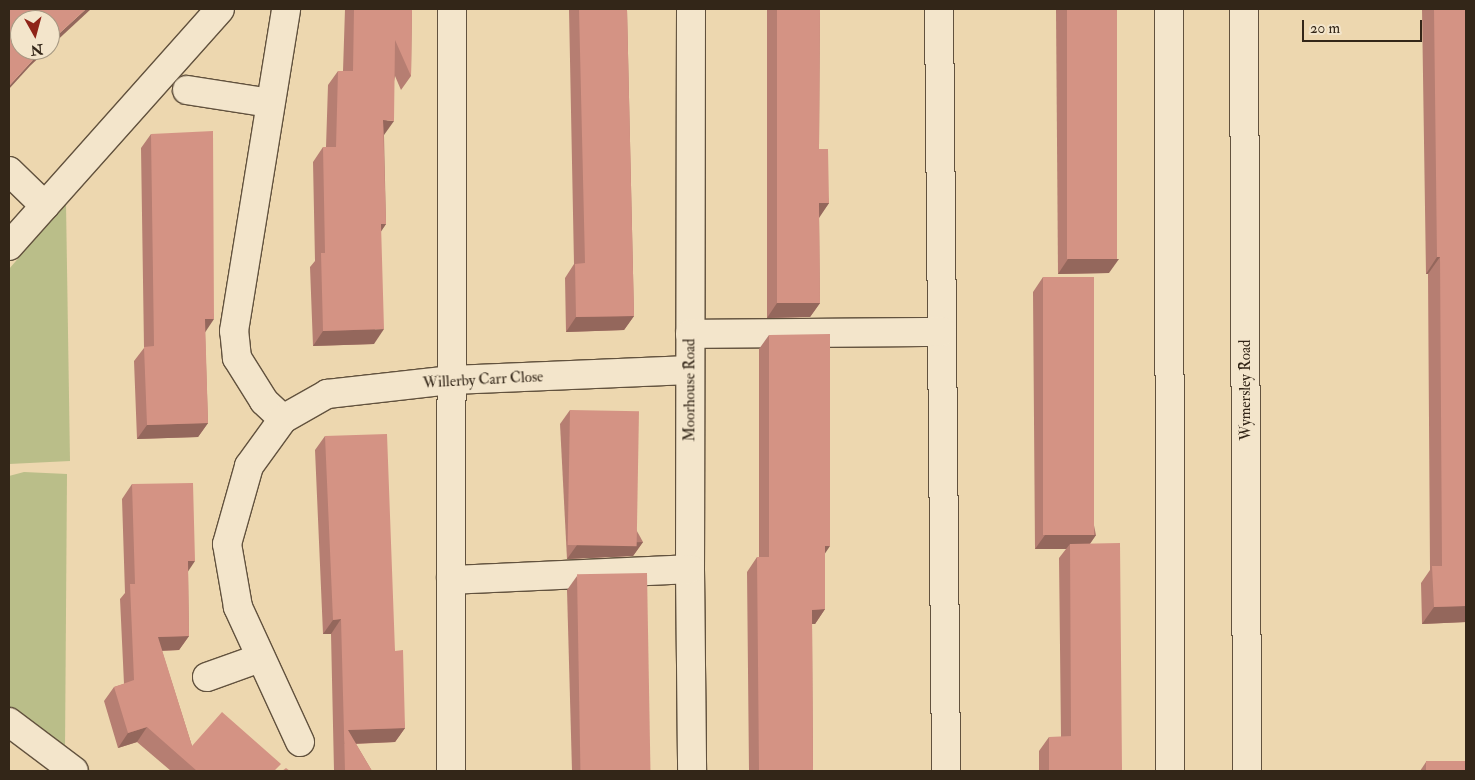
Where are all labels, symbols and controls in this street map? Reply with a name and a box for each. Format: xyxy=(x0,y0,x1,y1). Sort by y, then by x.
north arrow xyxy=(10,10,60,60)
scale bar xyxy=(1305,10,1425,42)
text: 20 m xyxy=(1310,19,1340,38)
text: N xyxy=(30,40,44,59)
street label: Moorhouse Road xyxy=(681,339,699,441)
street label: Wymersley Road xyxy=(1237,340,1255,440)
street label: Willerby Carr Close xyxy=(422,368,544,392)

